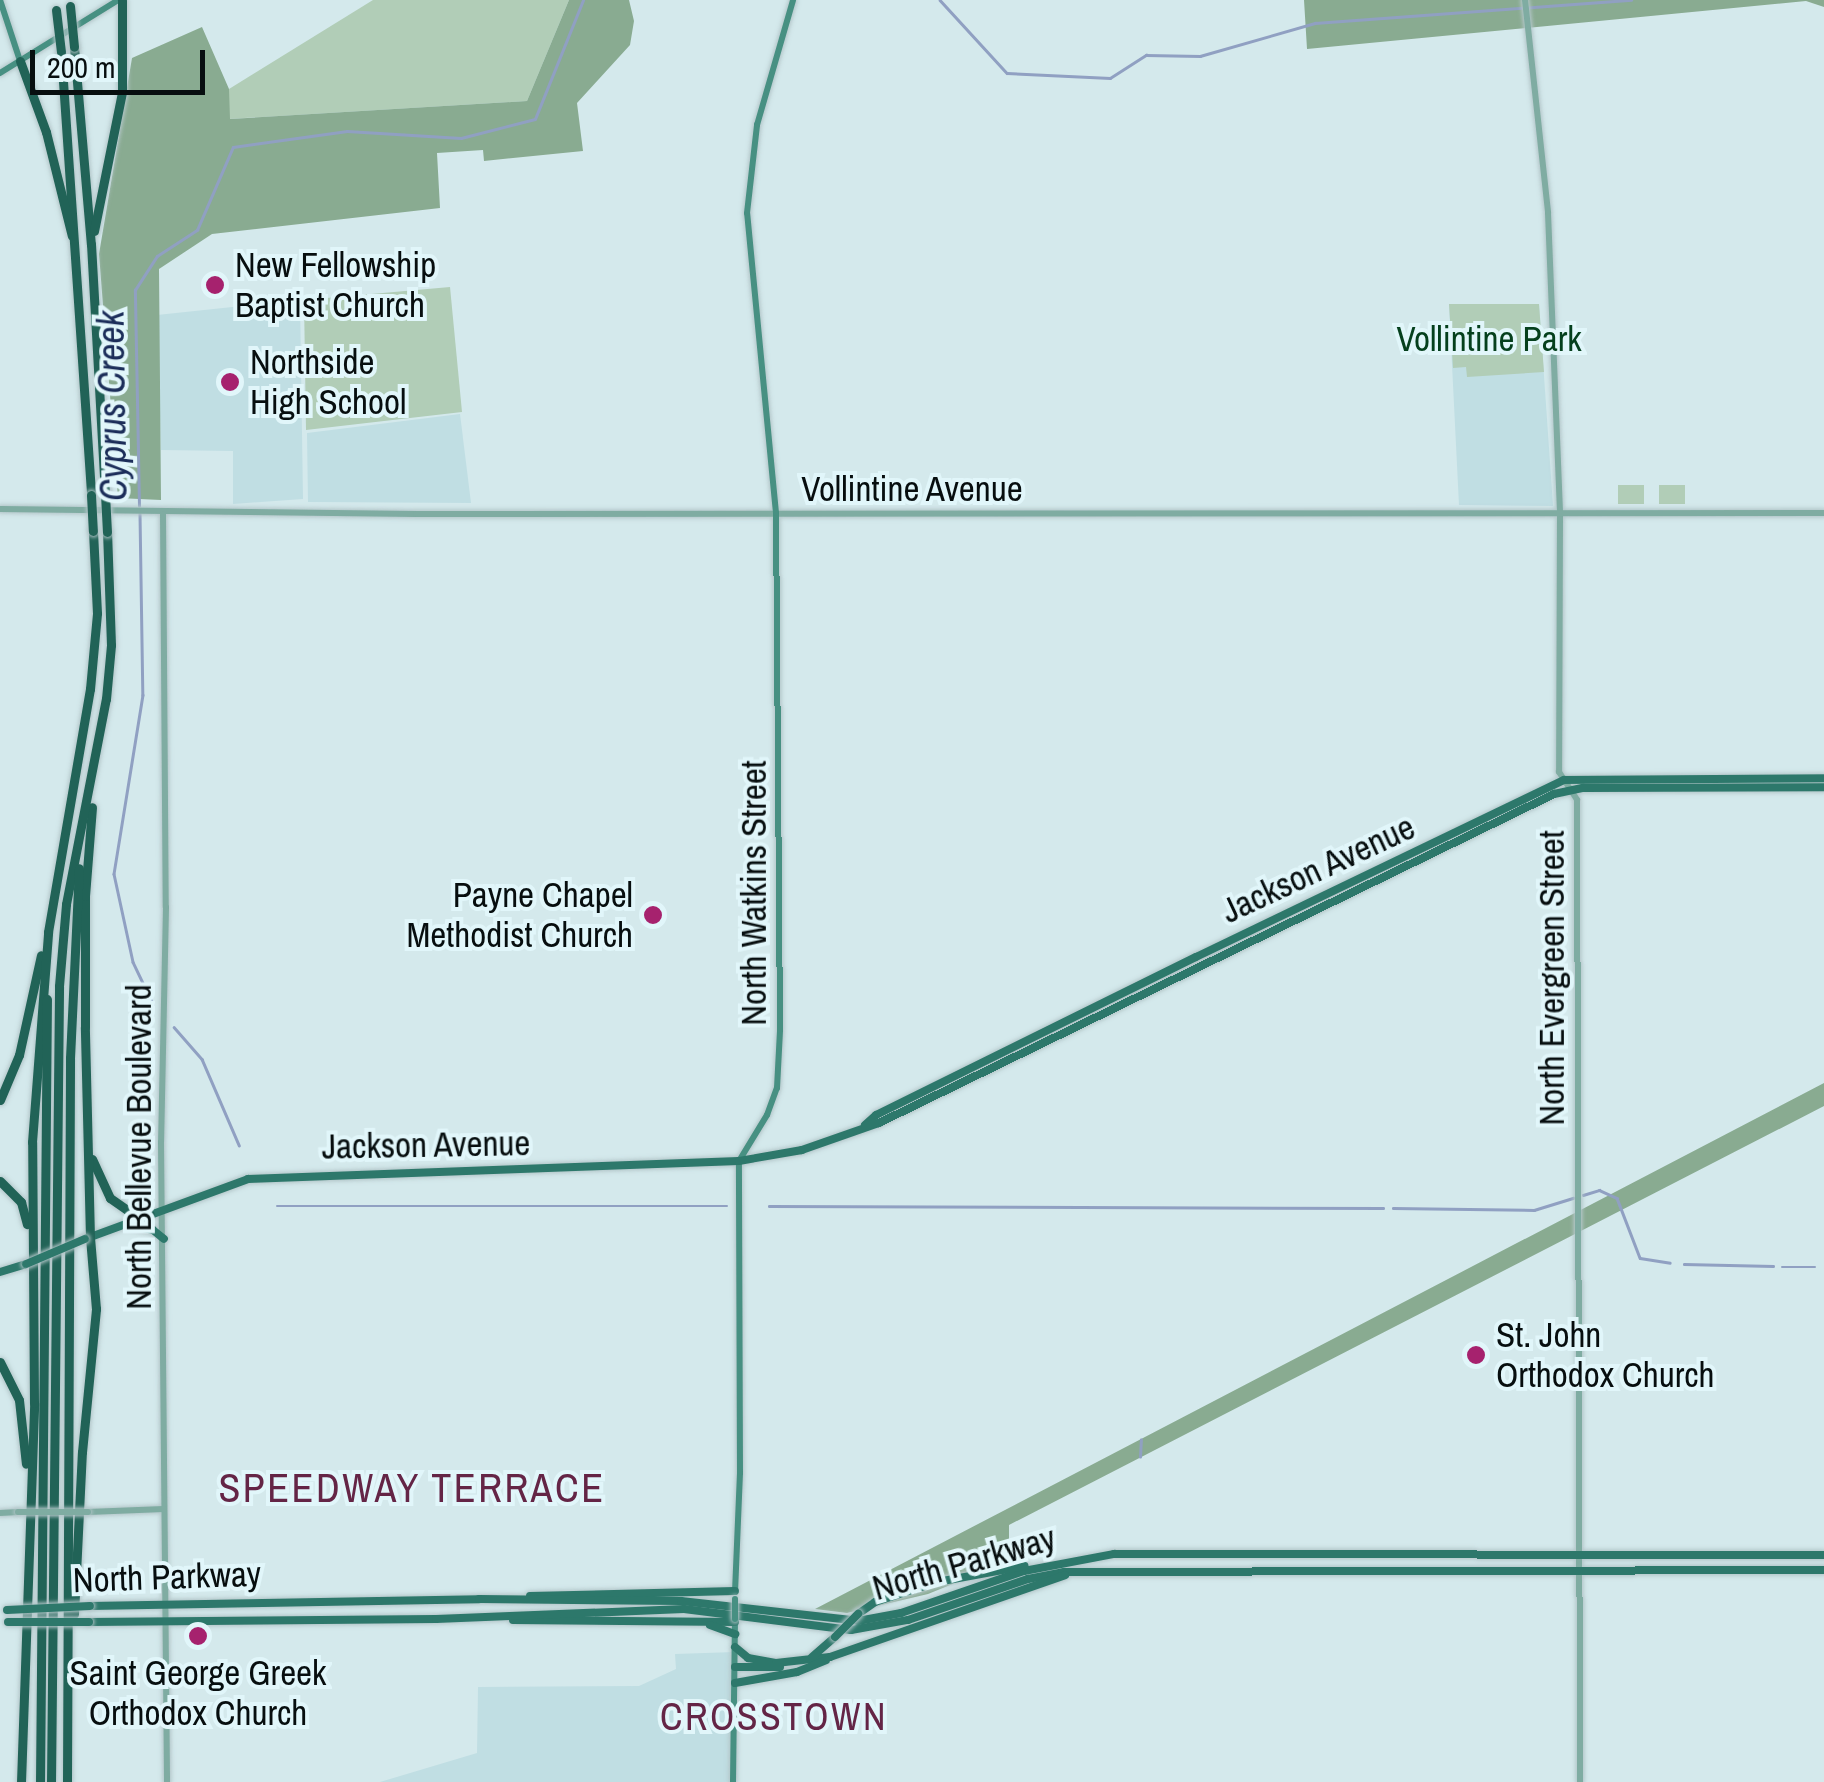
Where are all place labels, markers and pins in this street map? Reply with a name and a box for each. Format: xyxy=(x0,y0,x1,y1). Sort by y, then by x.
place label: New Fellowship Baptist Church xyxy=(235,244,436,326)
marker: New Fellowship Baptist Church xyxy=(204,274,226,296)
place label: Northside High School xyxy=(250,341,406,423)
marker: Northside High School xyxy=(219,371,241,393)
place label: Payne Chapel Methodist Church xyxy=(406,874,633,956)
marker: Payne Chapel Methodist Church xyxy=(642,904,664,926)
place label: St. John Orthodox Church xyxy=(1496,1314,1715,1396)
marker: St. John Orthodox Church xyxy=(1465,1344,1487,1366)
marker: Saint George Greek Orthodox Church xyxy=(187,1625,209,1647)
place label: Saint George Greek Orthodox Church xyxy=(70,1652,326,1734)

